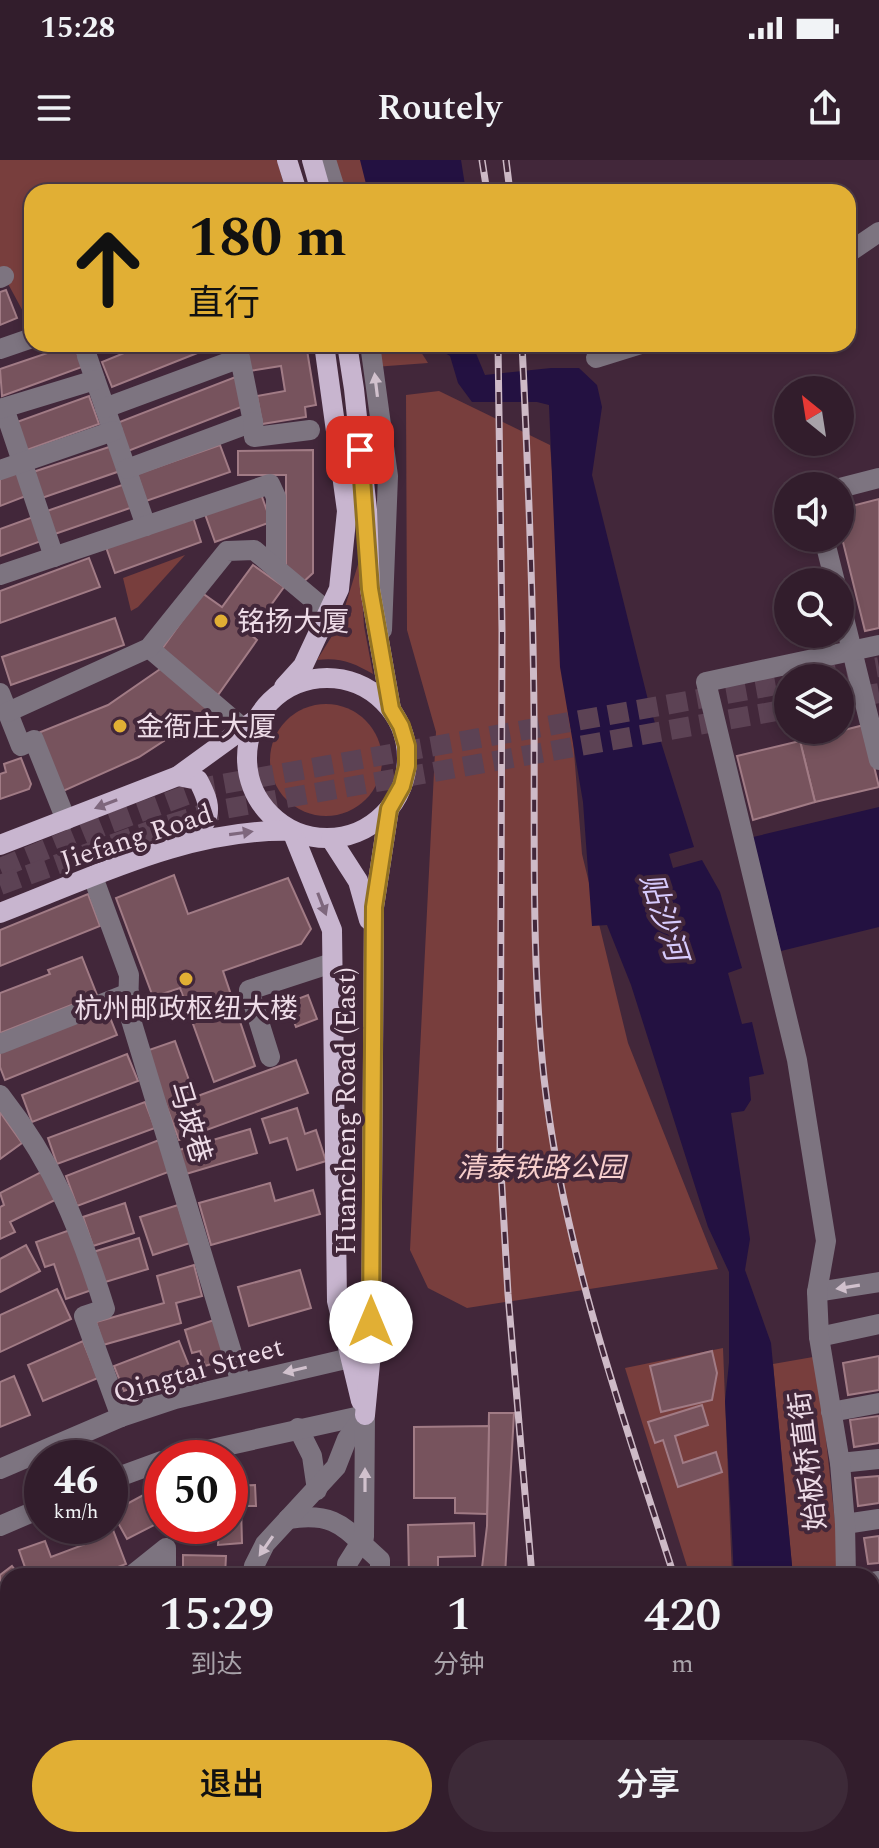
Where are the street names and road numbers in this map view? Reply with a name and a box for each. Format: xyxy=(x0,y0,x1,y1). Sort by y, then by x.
street label: Jiefang Road xyxy=(55,793,218,882)
street label: Huancheng Road (East) xyxy=(325,967,368,1255)
street label: 马坡巷 xyxy=(157,1076,222,1169)
street label: Qingtai Street xyxy=(108,1326,289,1415)
street label: 始板桥直街 xyxy=(779,1389,838,1533)

